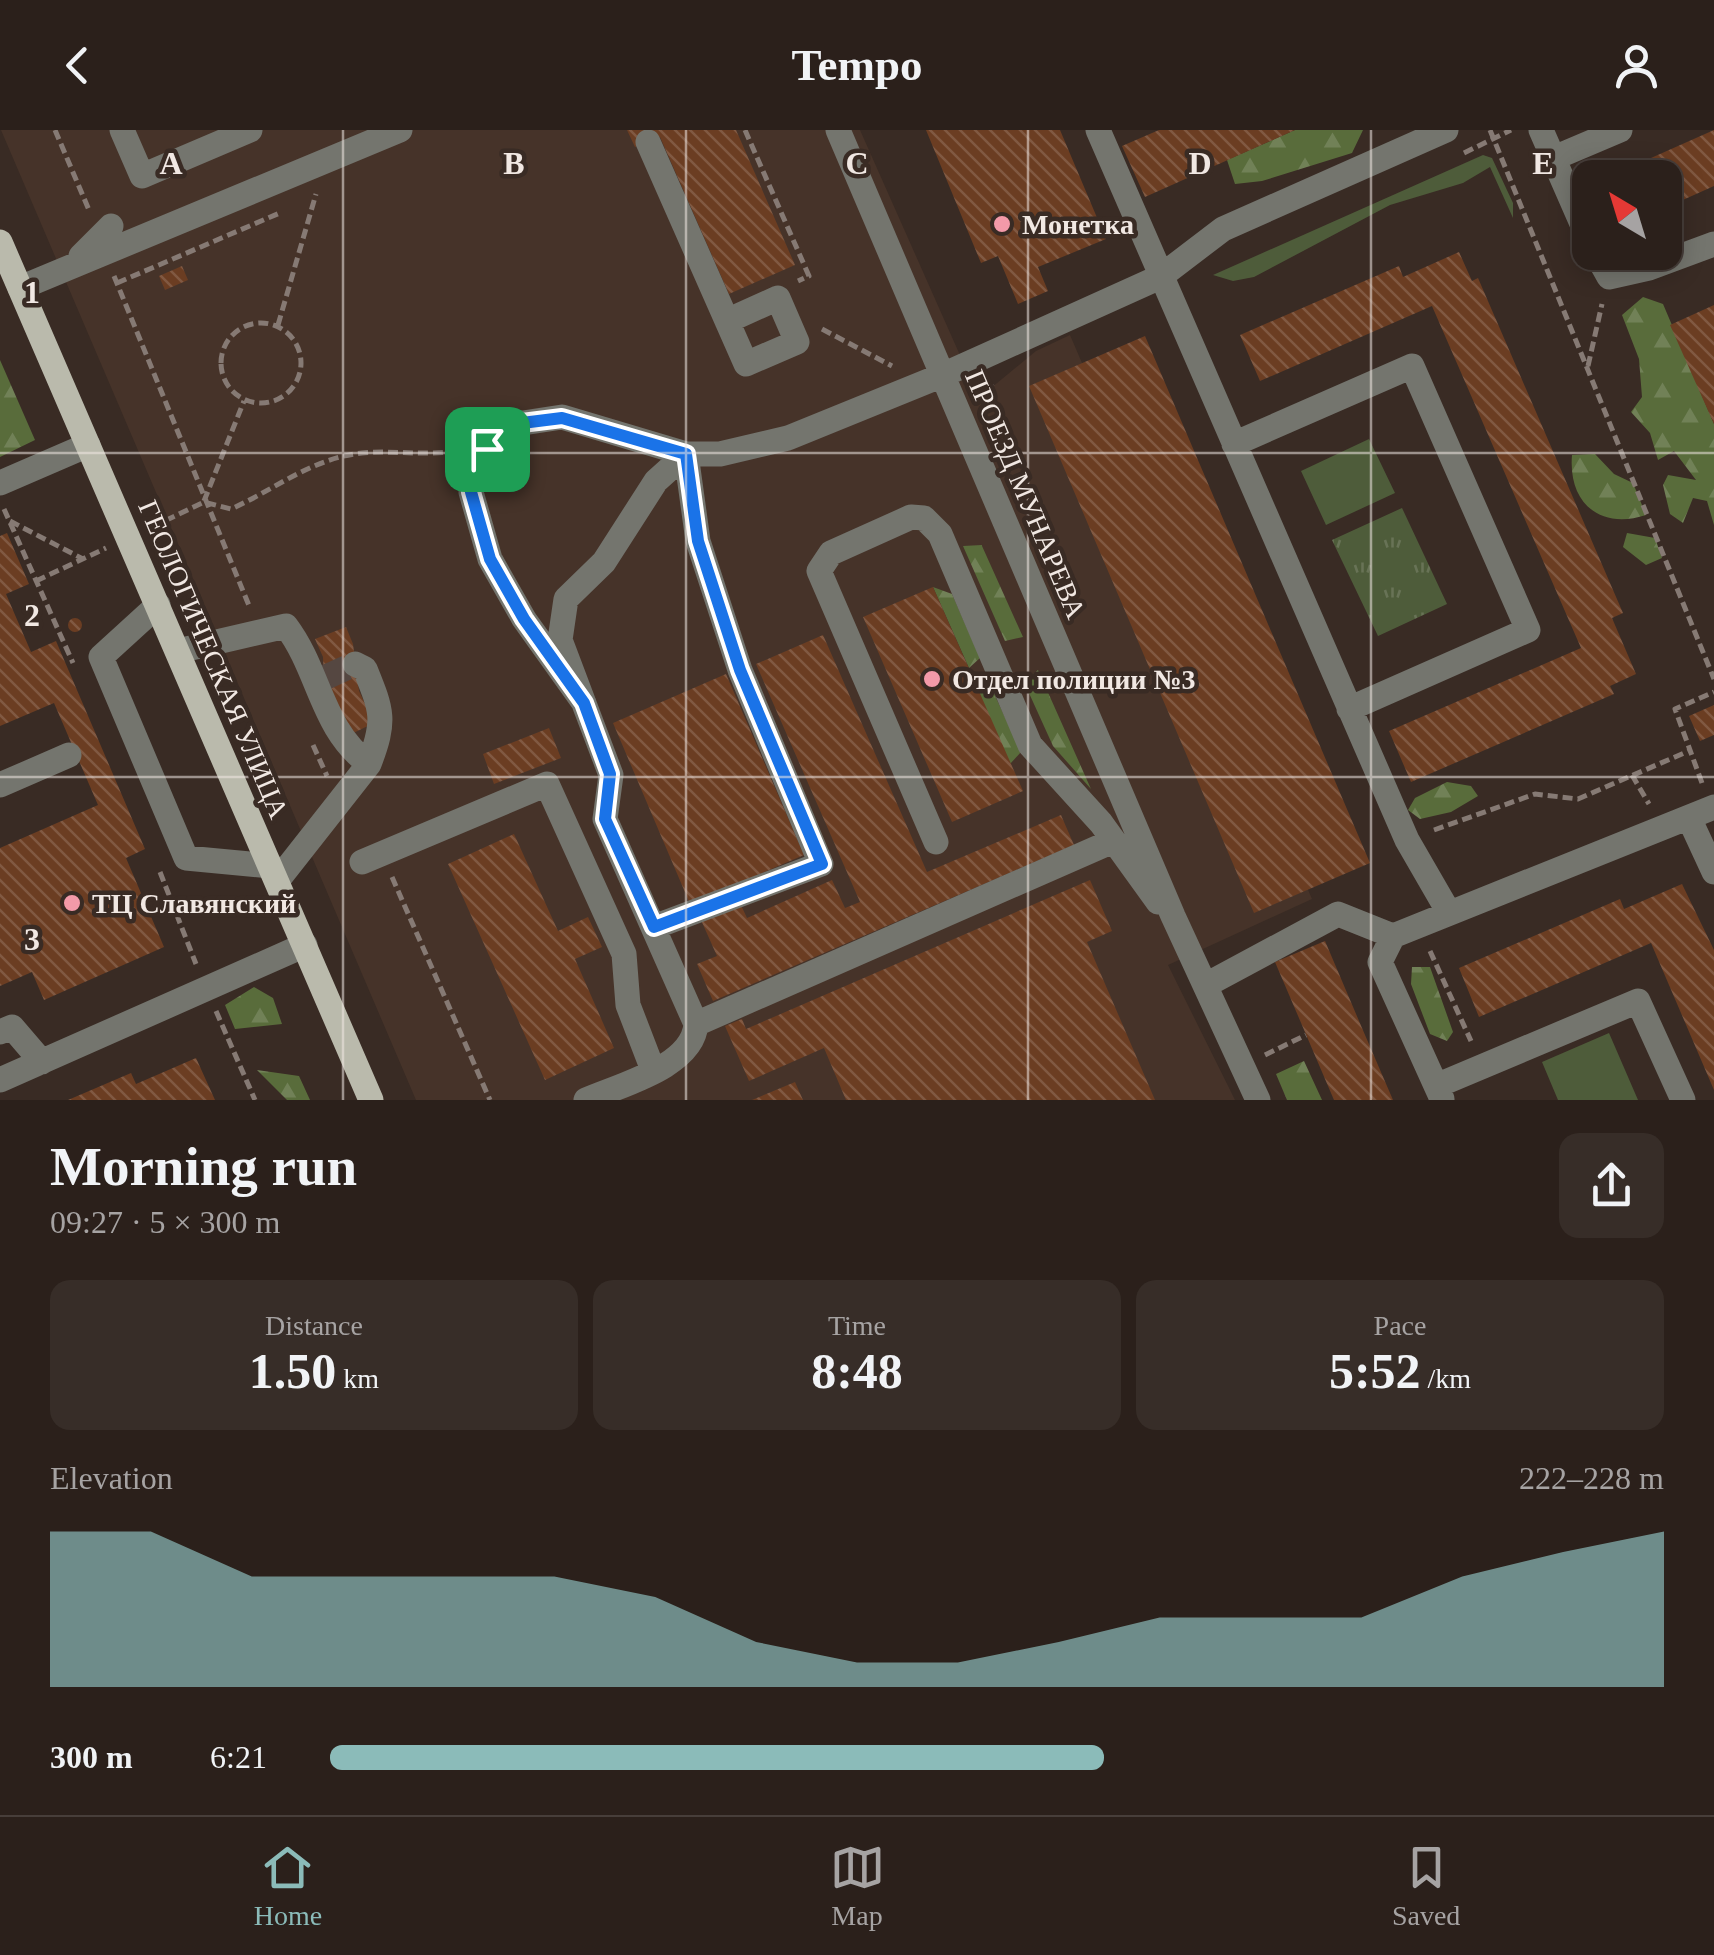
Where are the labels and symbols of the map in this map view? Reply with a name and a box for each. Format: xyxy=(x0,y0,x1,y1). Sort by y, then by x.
text: A xyxy=(159,145,183,181)
text: B xyxy=(503,145,525,181)
text: C xyxy=(845,145,869,181)
text: D xyxy=(1188,145,1212,181)
text: E xyxy=(1532,145,1554,181)
north arrow xyxy=(1572,160,1682,270)
place label: Монетка xyxy=(1022,209,1134,240)
marker: Монетка xyxy=(991,213,1013,235)
text: 1 xyxy=(24,274,40,310)
street label: ПРОЕЗД МУНАРЕВА xyxy=(959,365,1092,624)
pin xyxy=(445,407,530,492)
street label: ГЕОЛОГИЧЕСКАЯ УЛИЦА xyxy=(132,495,295,824)
text: 2 xyxy=(24,597,40,633)
place label: Отдел полиции №3 xyxy=(952,664,1196,695)
marker: Отдел полиции №3 xyxy=(921,668,943,690)
place label: ТЦ Славянский xyxy=(92,888,296,919)
marker: ТЦ Славянский xyxy=(61,892,83,914)
text: 3 xyxy=(24,921,40,957)

